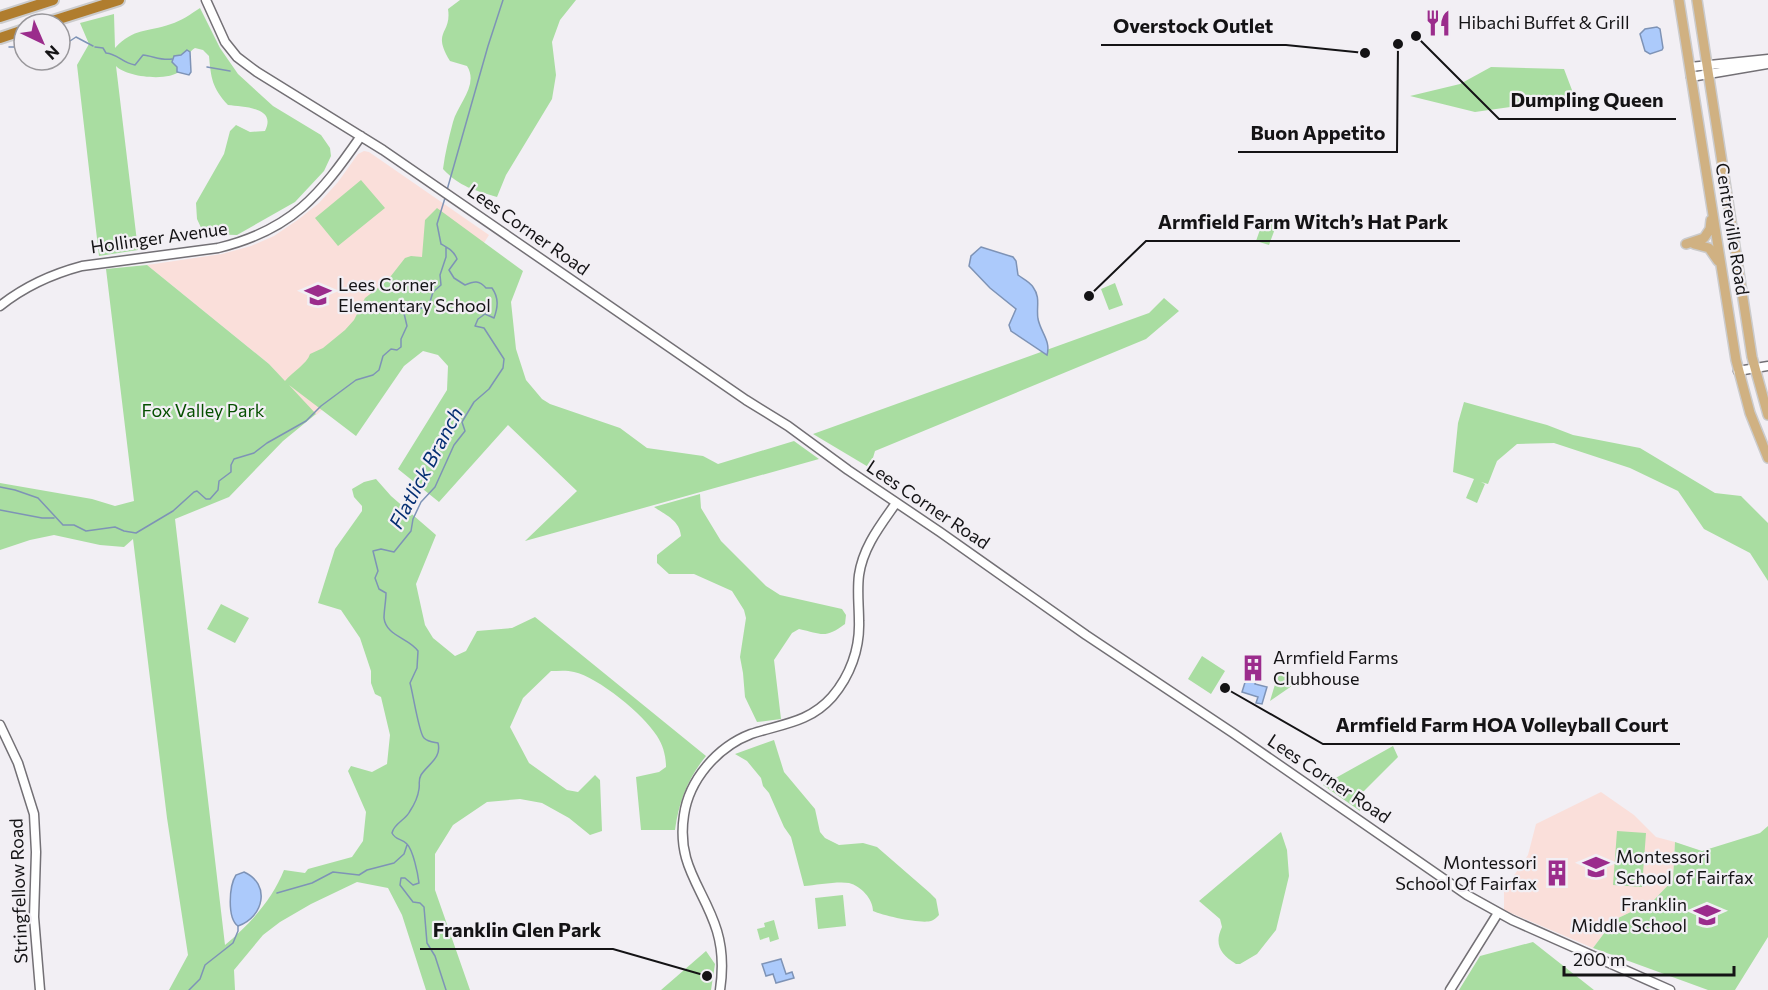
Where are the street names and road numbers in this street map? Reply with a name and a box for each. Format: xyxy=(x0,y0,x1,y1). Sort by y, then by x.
street label: Centreville Road xyxy=(1712,161,1754,297)
street label: Lees Corner Road xyxy=(463,179,594,279)
street label: Hollinger Avenue xyxy=(89,217,229,258)
street label: Lees Corner Road xyxy=(863,455,994,553)
street label: Lees Corner Road xyxy=(1264,729,1395,827)
street label: Stringfellow Road xyxy=(4,818,32,964)

